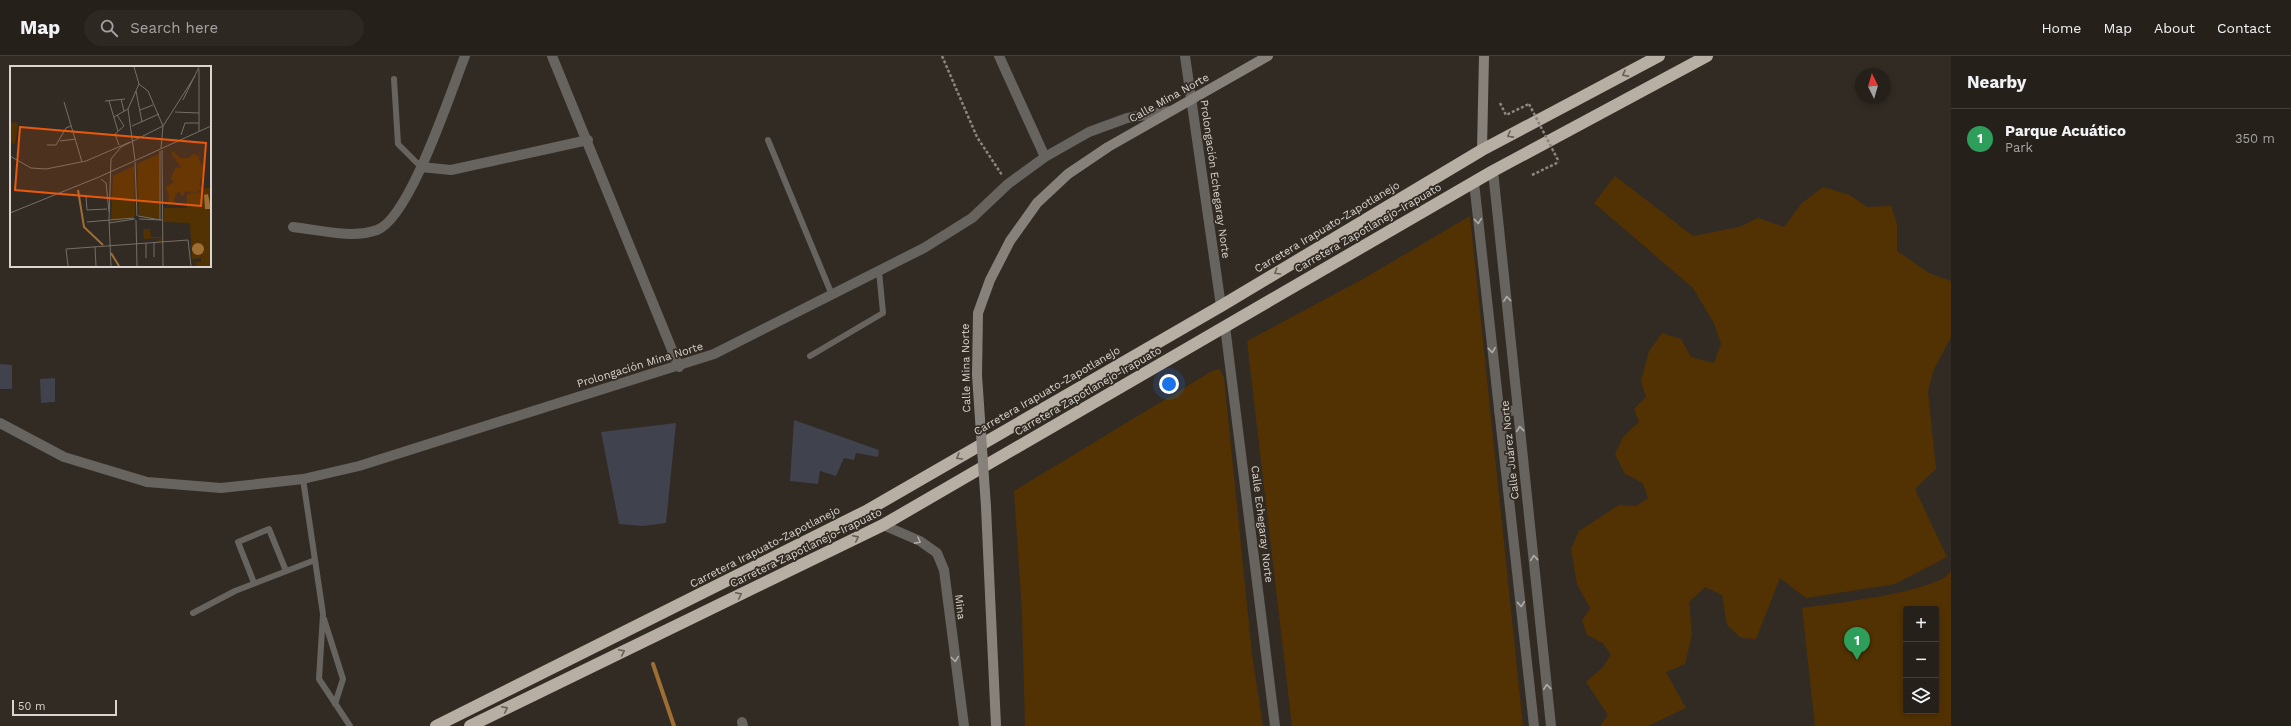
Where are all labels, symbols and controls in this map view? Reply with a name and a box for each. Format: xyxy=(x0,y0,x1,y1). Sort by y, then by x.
search box xyxy=(84,10,364,46)
text: Map xyxy=(20,16,60,39)
icon: search xyxy=(98,17,120,39)
text: Search here xyxy=(130,19,218,37)
text: Home xyxy=(2041,20,2081,36)
text: Map xyxy=(2103,20,2132,36)
text: About xyxy=(2154,20,2195,36)
text: Contact xyxy=(2217,20,2271,36)
inset map xyxy=(10,66,211,267)
north arrow xyxy=(1855,68,1891,104)
one-way arrow xyxy=(1622,70,1629,77)
street label: Calle Mina Norte xyxy=(1127,71,1211,125)
text: Nearby xyxy=(1967,72,2026,92)
street label: Prolongación Echegaray Norte xyxy=(1197,99,1233,259)
text: Parque Acuático xyxy=(2005,122,2126,140)
one-way arrow xyxy=(1507,130,1514,138)
text: 1 xyxy=(1977,131,1983,146)
text: 350 m xyxy=(2235,131,2275,146)
text: Park xyxy=(2005,140,2033,155)
street label: Carretera Irapuato-Zapotlanejo xyxy=(1252,178,1402,276)
street label: Carretera Zapotlanejo-Irapuato xyxy=(1292,180,1444,276)
one-way arrow xyxy=(1473,218,1482,224)
one-way arrow xyxy=(1274,268,1281,275)
one-way arrow xyxy=(1503,296,1512,302)
street label: Calle Mina Norte xyxy=(959,323,973,413)
street label: Prolongación Mina Norte xyxy=(575,340,705,390)
street label: Carretera Zapotlanejo-Irapuato xyxy=(1012,343,1164,439)
street label: Carretera Irapuato-Zapotlanejo xyxy=(971,344,1123,438)
one-way arrow xyxy=(1488,347,1497,353)
your location xyxy=(1159,374,1179,394)
street label: Calle Juárez Norte xyxy=(1498,400,1522,500)
one-way arrow xyxy=(1516,426,1525,432)
one-way arrow xyxy=(956,453,963,460)
street label: Calle Echegaray Norte xyxy=(1248,465,1276,583)
street label: Carretera Irapuato-Zapotlanejo xyxy=(688,503,842,591)
street label: Carretera Zapotlanejo-Irapuato xyxy=(728,505,884,591)
one-way arrow xyxy=(852,535,859,543)
one-way arrow xyxy=(914,536,922,544)
one-way arrow xyxy=(1529,555,1538,561)
one-way arrow xyxy=(735,592,743,600)
street label: Mina xyxy=(952,594,968,620)
one-way arrow xyxy=(1516,601,1525,607)
map controls xyxy=(1903,606,1939,714)
button: + xyxy=(1903,606,1939,642)
pin: 1 xyxy=(1844,627,1870,660)
button: − xyxy=(1903,642,1939,678)
one-way arrow xyxy=(618,649,626,657)
one-way arrow xyxy=(950,656,959,662)
button: layers xyxy=(1903,678,1939,714)
one-way arrow xyxy=(1543,684,1552,690)
scale bar xyxy=(12,698,117,717)
text: 50 m xyxy=(18,700,45,713)
one-way arrow xyxy=(501,706,509,714)

